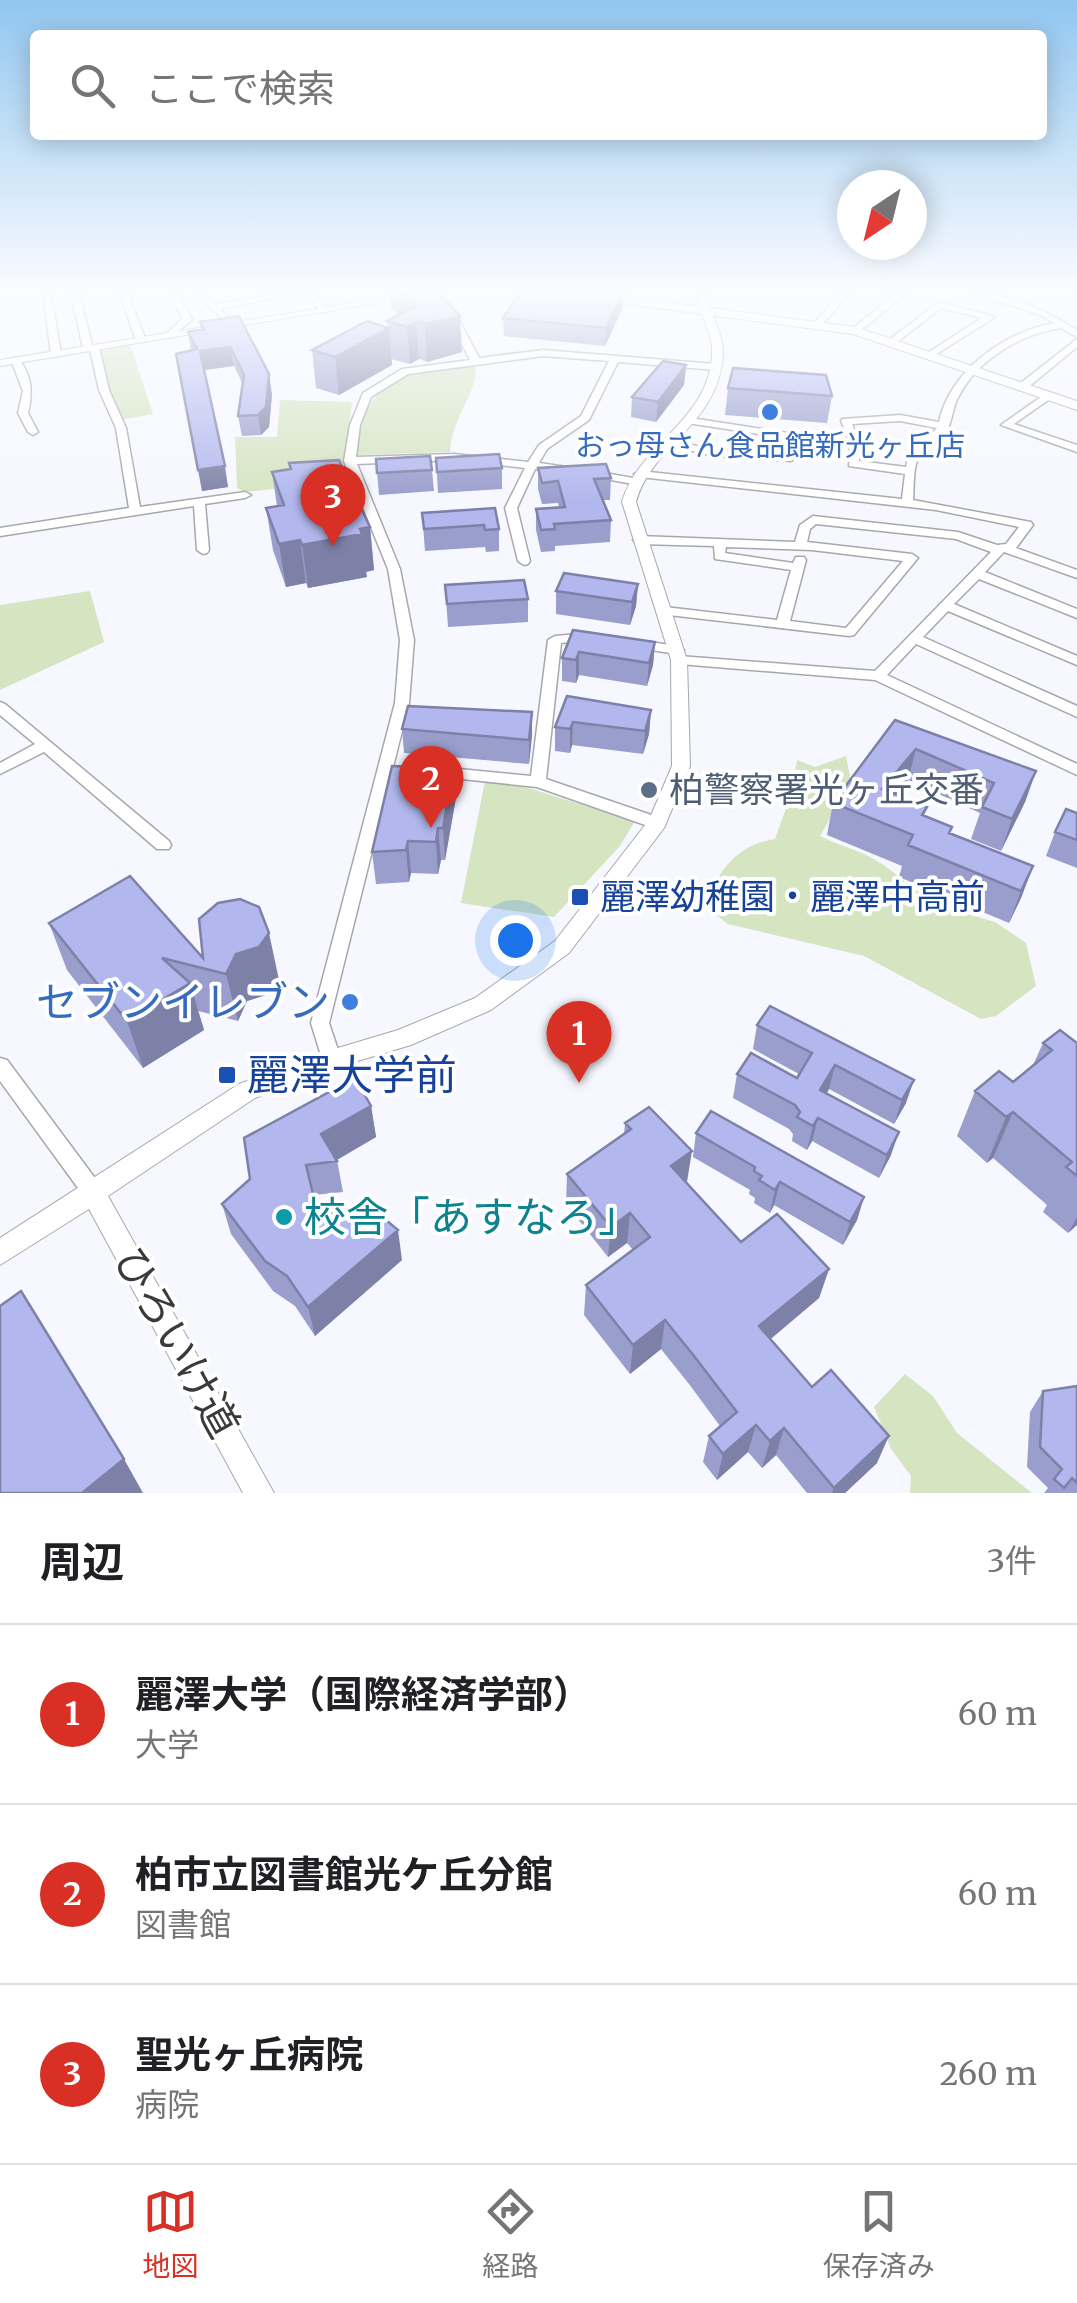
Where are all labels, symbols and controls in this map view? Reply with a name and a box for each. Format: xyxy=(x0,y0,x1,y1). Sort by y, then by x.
search box xyxy=(30,30,1047,140)
icon: search xyxy=(65,58,120,113)
text: ここで検索 xyxy=(145,65,335,112)
north arrow xyxy=(837,170,927,260)
marker: おっ母さん食品館新光ヶ丘店 xyxy=(759,401,781,423)
place label: おっ母さん食品館新光ヶ丘店 xyxy=(575,426,965,464)
pin: 3 xyxy=(300,464,366,546)
pin: 2 xyxy=(398,746,464,828)
place label: 柏警察署光ヶ丘交番 xyxy=(669,768,984,812)
marker: 柏警察署光ヶ丘交番 xyxy=(638,779,660,801)
place label: 麗澤幼稚園・麗澤中高前 xyxy=(600,875,985,919)
marker: 麗澤幼稚園・麗澤中高前 xyxy=(569,886,591,908)
your location xyxy=(490,915,541,966)
place label: セブンイレブン xyxy=(36,976,330,1028)
marker: セブンイレブン xyxy=(339,991,361,1013)
pin: 1 xyxy=(546,1000,612,1083)
place label: 麗澤大学前 xyxy=(247,1049,457,1101)
marker: 麗澤大学前 xyxy=(216,1064,238,1086)
place label: 校舎「あすなろ」 xyxy=(304,1191,640,1243)
marker: 校舎「あすなろ」 xyxy=(273,1206,295,1228)
street label: ひろいけ道 xyxy=(103,1238,251,1446)
text: 周辺 xyxy=(40,1536,124,1588)
text: 3件 xyxy=(987,1541,1037,1581)
text: 麗澤大学（国際経済学部） xyxy=(135,1671,591,1718)
text: 1 xyxy=(65,1694,80,1734)
text: 60 m xyxy=(958,1694,1037,1734)
text: 大学 xyxy=(135,1725,199,1765)
text: 柏市立図書館光ケ丘分館 xyxy=(135,1851,553,1898)
text: 2 xyxy=(63,1874,82,1914)
text: 60 m xyxy=(958,1874,1037,1914)
text: 図書館 xyxy=(135,1905,231,1945)
text: 聖光ヶ丘病院 xyxy=(135,2031,363,2078)
text: 3 xyxy=(63,2054,82,2094)
text: 260 m xyxy=(939,2054,1037,2094)
text: 病院 xyxy=(135,2085,199,2125)
tab: 地図 xyxy=(142,2184,198,2284)
tab: 経路 xyxy=(482,2184,539,2284)
tab: 保存済み xyxy=(823,2184,935,2284)

